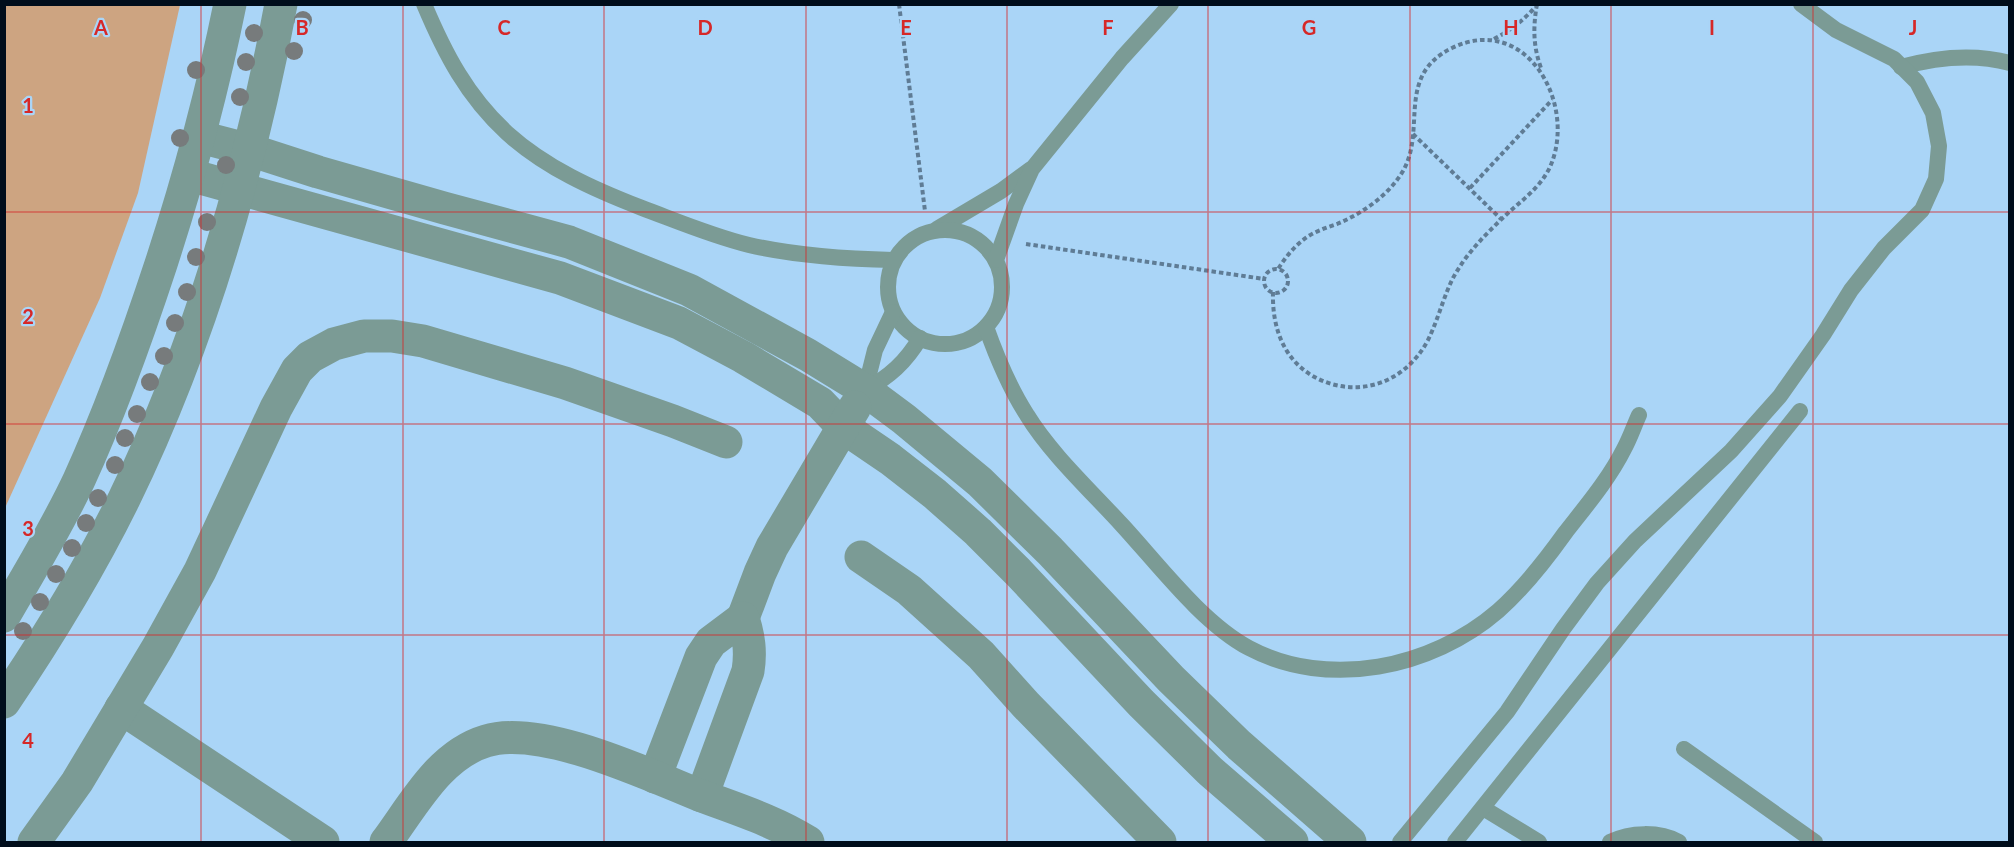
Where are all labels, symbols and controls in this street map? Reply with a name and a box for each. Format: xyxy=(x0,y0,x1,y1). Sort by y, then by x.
text: A xyxy=(93,15,108,39)
text: B xyxy=(295,15,309,39)
text: C xyxy=(497,15,511,39)
text: D xyxy=(697,15,713,39)
text: E xyxy=(900,15,912,39)
text: F xyxy=(1102,15,1114,39)
text: G xyxy=(1302,15,1316,39)
text: H xyxy=(1503,15,1519,39)
text: I xyxy=(1709,15,1715,39)
text: J xyxy=(1909,15,1917,39)
text: 1 xyxy=(22,93,34,117)
text: 2 xyxy=(22,304,34,328)
text: 3 xyxy=(22,516,34,540)
text: 4 xyxy=(22,728,34,752)

